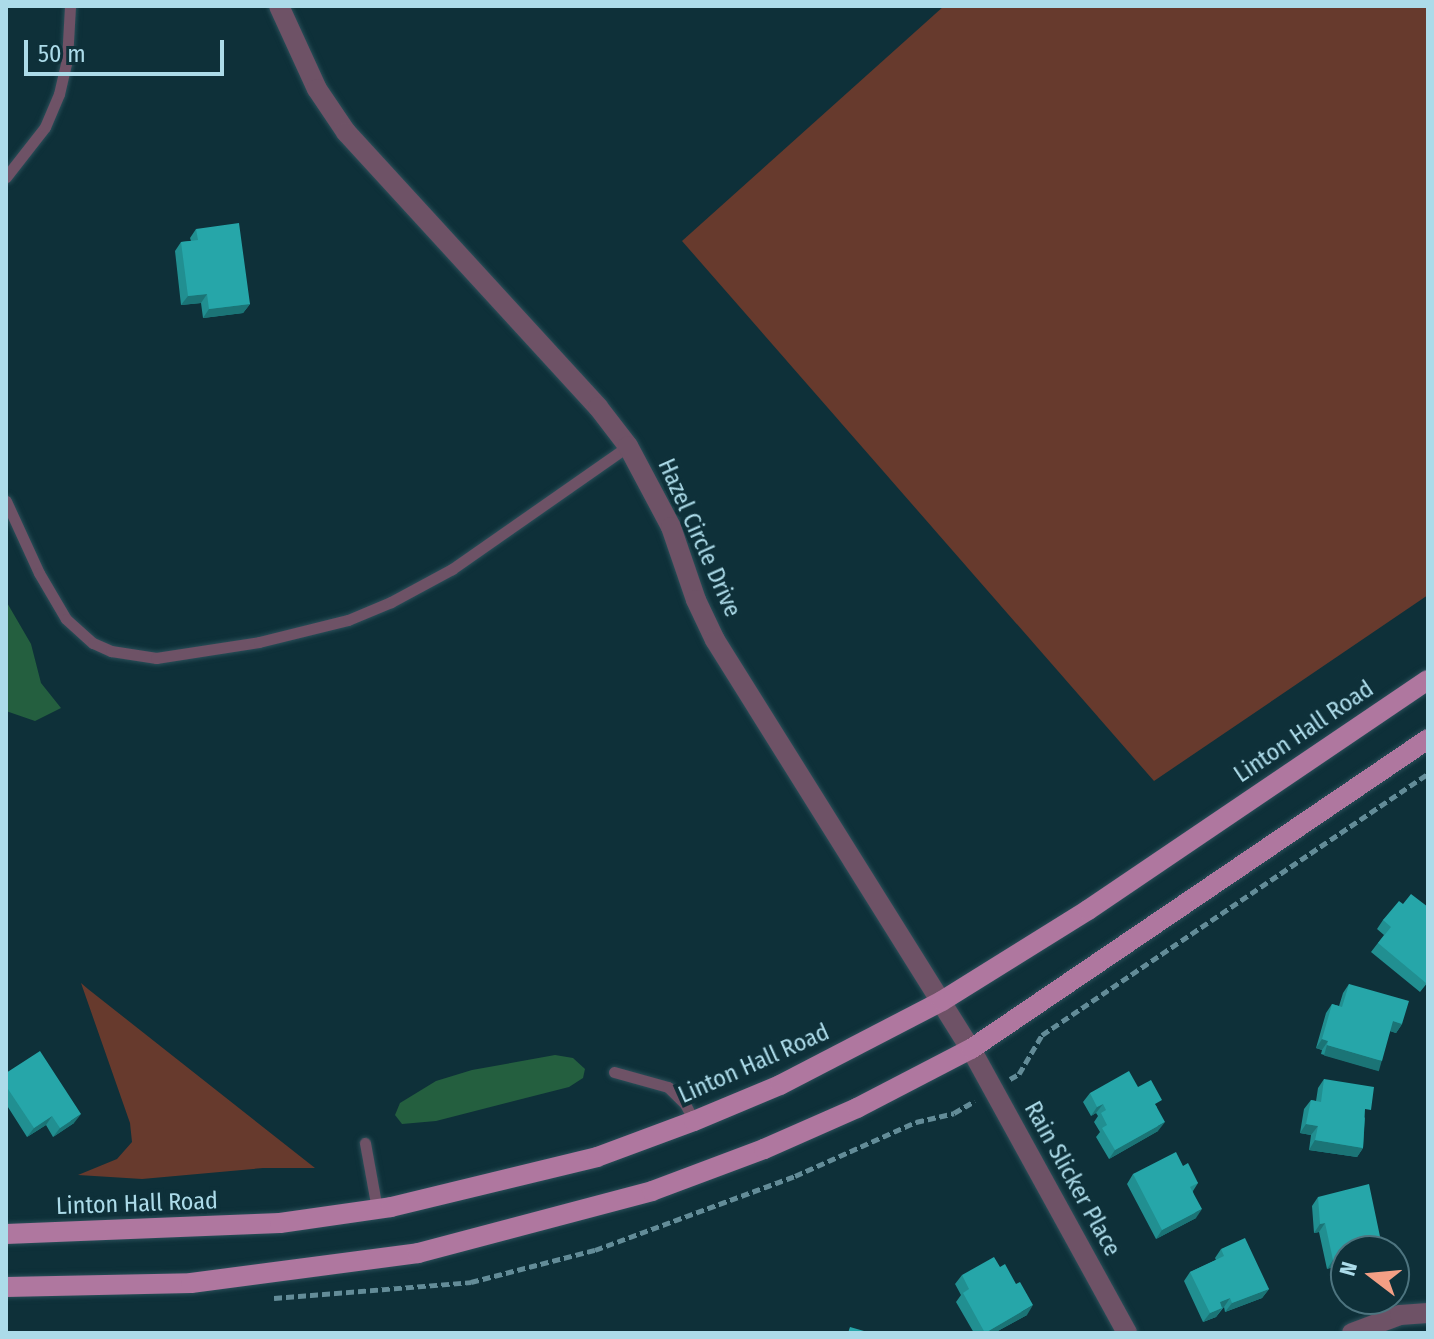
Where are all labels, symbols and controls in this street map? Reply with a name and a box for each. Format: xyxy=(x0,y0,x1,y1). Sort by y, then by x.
scale bar xyxy=(28,24,228,74)
text: 50 m xyxy=(38,40,86,68)
street label: Hazel Circle Drive xyxy=(651,454,747,622)
street label: Linton Hall Road xyxy=(1229,675,1379,789)
street label: Linton Hall Road xyxy=(674,1018,834,1110)
street label: Rain Slicker Place xyxy=(1018,1097,1126,1261)
street label: Linton Hall Road xyxy=(56,1187,218,1221)
north arrow xyxy=(1330,1235,1410,1315)
text: N xyxy=(1334,1259,1363,1279)

